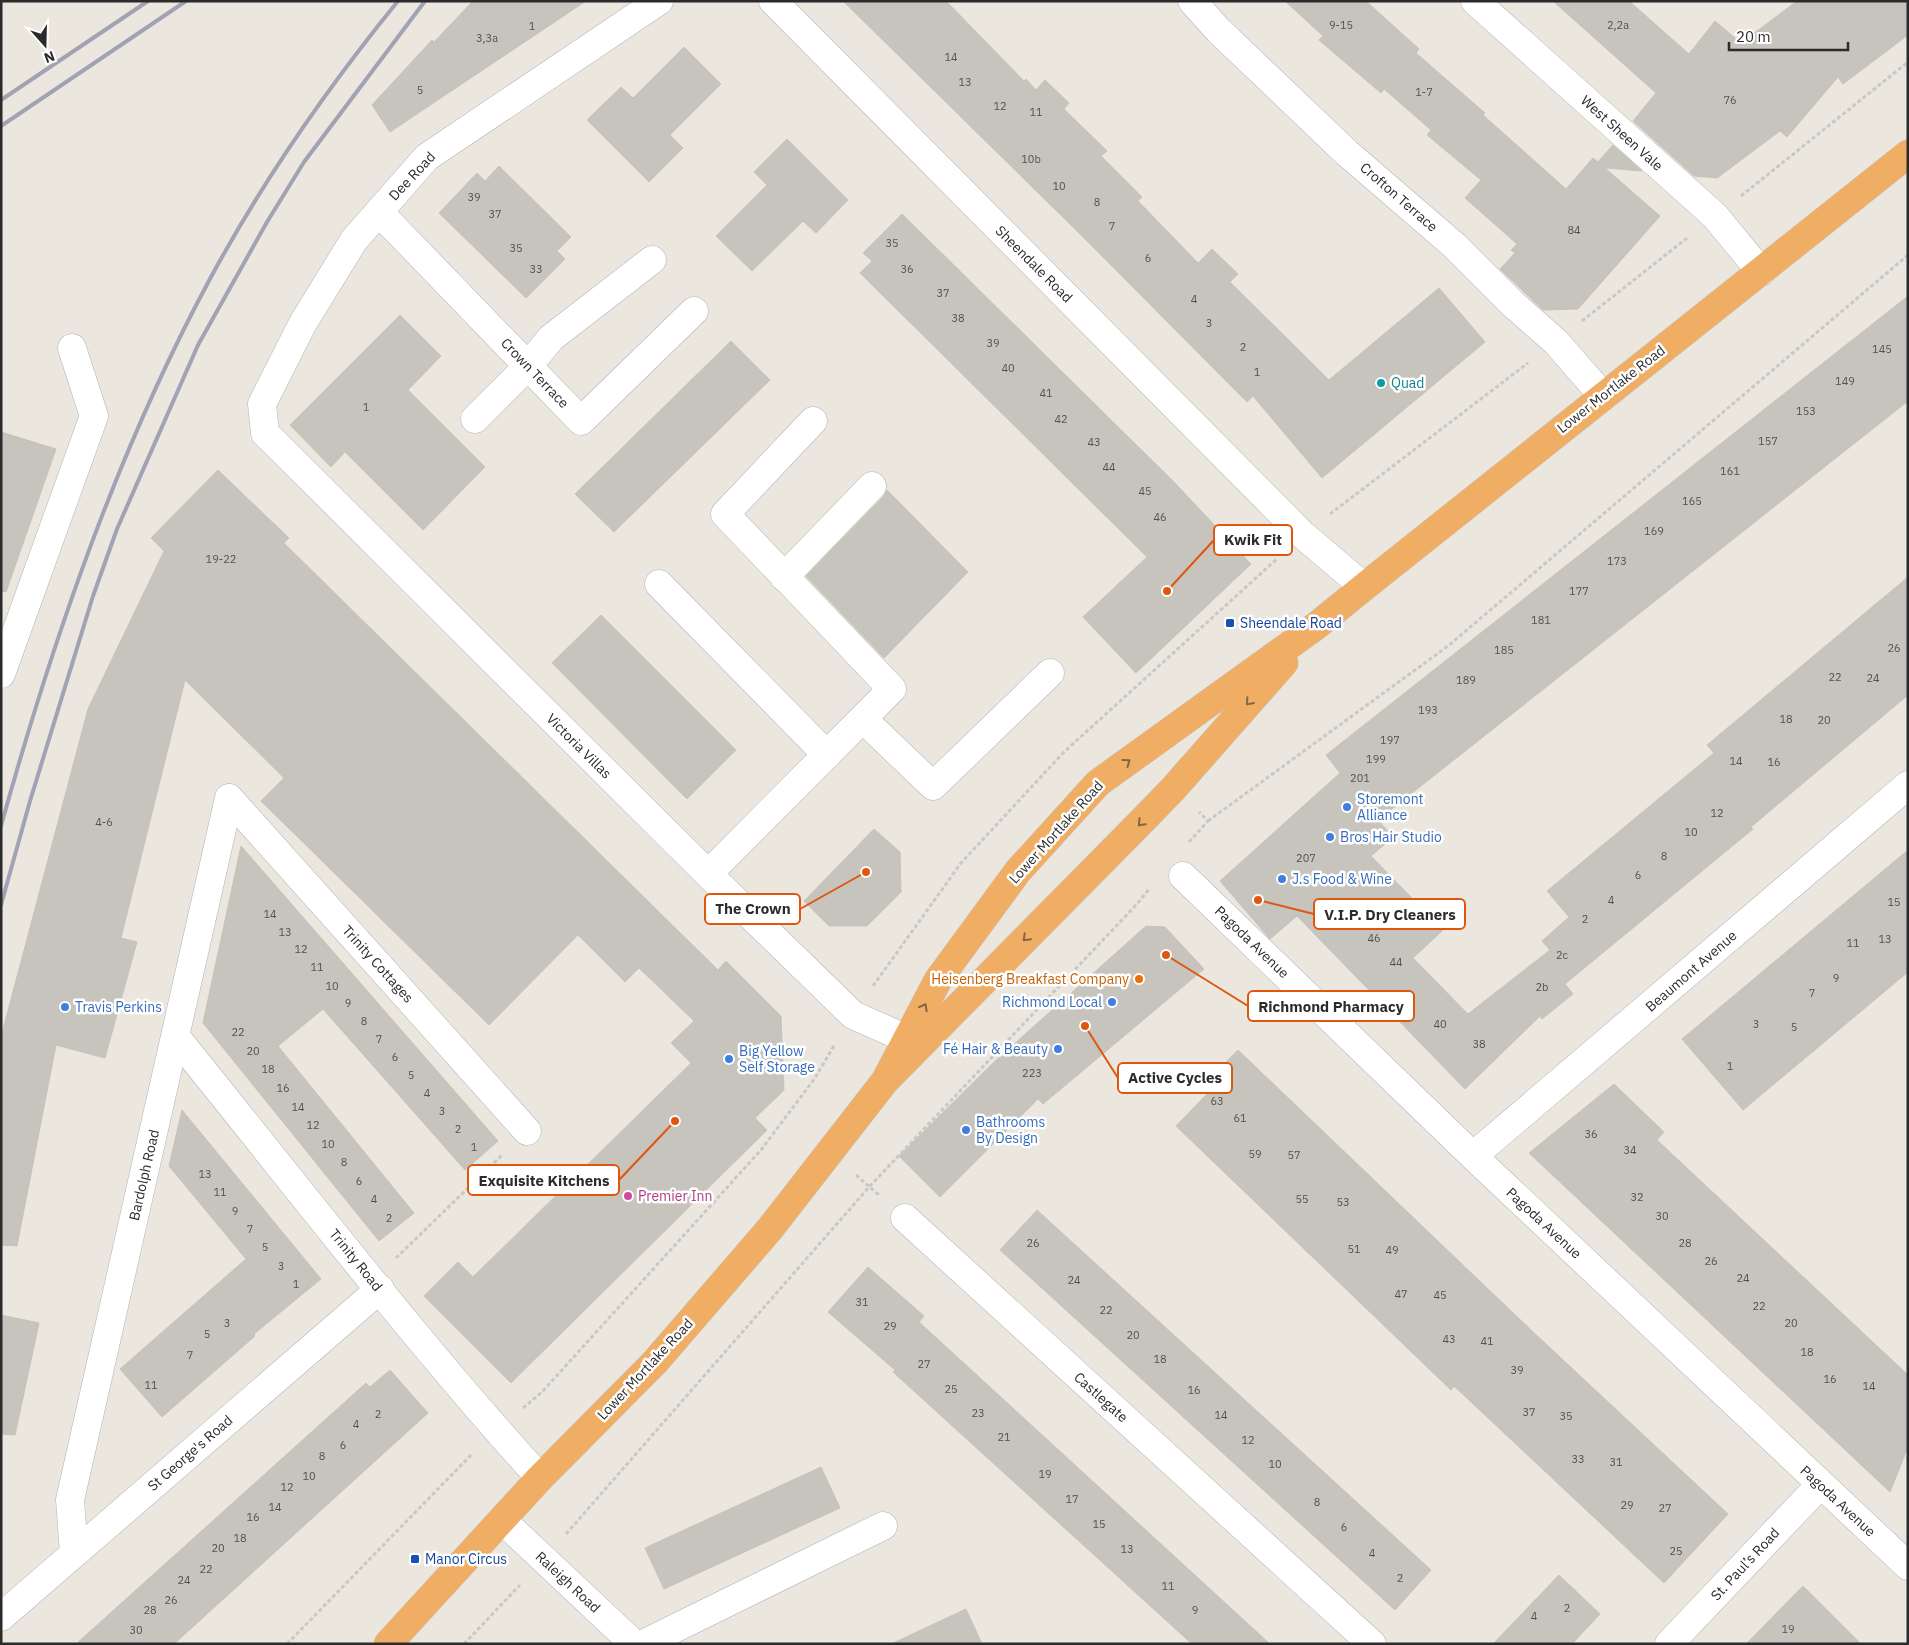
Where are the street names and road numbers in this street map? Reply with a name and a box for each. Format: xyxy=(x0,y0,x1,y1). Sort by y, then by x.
street label: West Sheen Vale xyxy=(1577,91,1667,175)
street label: Dee Road xyxy=(385,148,439,204)
street label: Crofton Terrace xyxy=(1356,158,1442,236)
street label: Sheendale Road xyxy=(992,222,1076,306)
street label: Crown Terrace xyxy=(497,334,573,412)
street label: Lower Mortlake Road xyxy=(1553,341,1669,437)
street label: Victoria Villas xyxy=(543,710,616,783)
street label: Lower Mortlake Road xyxy=(1005,777,1107,887)
street label: Pagoda Avenue xyxy=(1211,902,1293,982)
street label: Trinity Cottages xyxy=(338,921,418,1007)
street label: Beaumont Avenue xyxy=(1642,926,1741,1016)
street label: Bardolph Road xyxy=(125,1128,163,1222)
street label: Pagoda Avenue xyxy=(1503,1183,1586,1263)
street label: Trinity Road xyxy=(325,1225,387,1295)
street label: Lower Mortlake Road xyxy=(593,1314,697,1424)
street label: Castlegate xyxy=(1070,1368,1132,1426)
street label: St George's Road xyxy=(144,1411,236,1495)
street label: Pagoda Avenue xyxy=(1797,1461,1880,1541)
street label: St. Paul’s Road xyxy=(1707,1524,1783,1604)
street label: Raleigh Road xyxy=(532,1547,604,1617)

